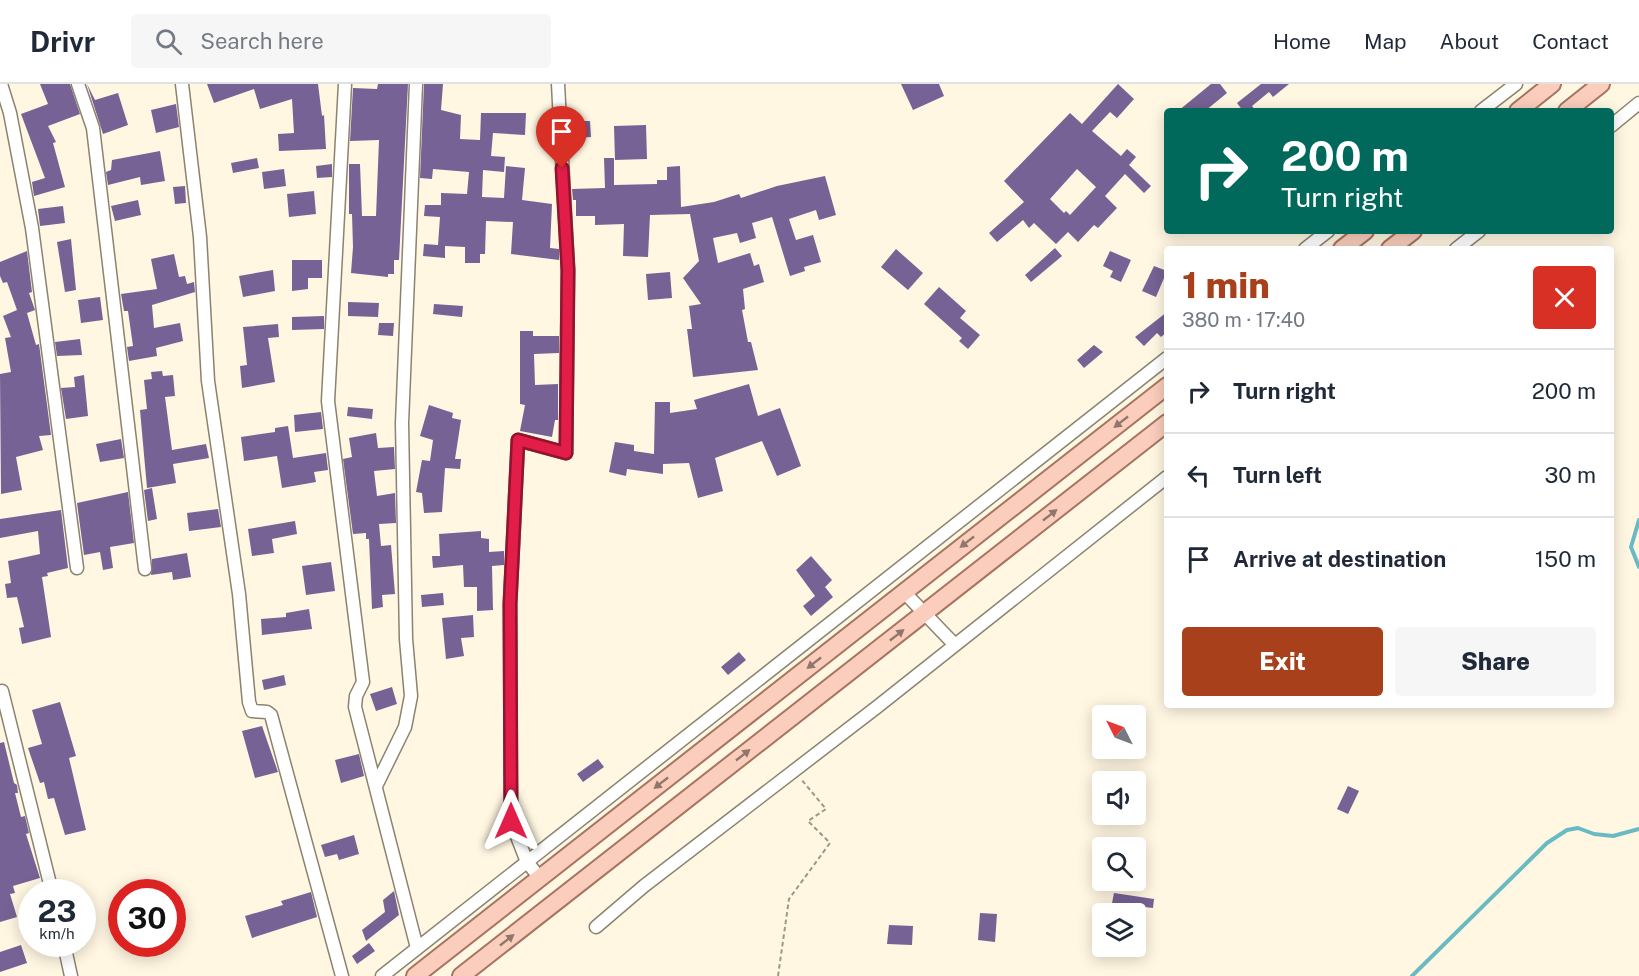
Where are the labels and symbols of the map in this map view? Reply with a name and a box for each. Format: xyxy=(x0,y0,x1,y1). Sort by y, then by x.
pin xyxy=(536,106,587,168)
one-way arrow xyxy=(1113,416,1129,429)
one-way arrow xyxy=(1043,509,1058,521)
one-way arrow xyxy=(960,536,975,548)
one-way arrow xyxy=(889,629,904,641)
one-way arrow xyxy=(806,656,822,669)
north arrow xyxy=(1092,705,1146,759)
one-way arrow xyxy=(735,748,751,761)
one-way arrow xyxy=(653,777,669,790)
position arrow xyxy=(479,789,543,853)
speed limit sign: 30 xyxy=(108,879,186,957)
one-way arrow xyxy=(499,933,515,946)

